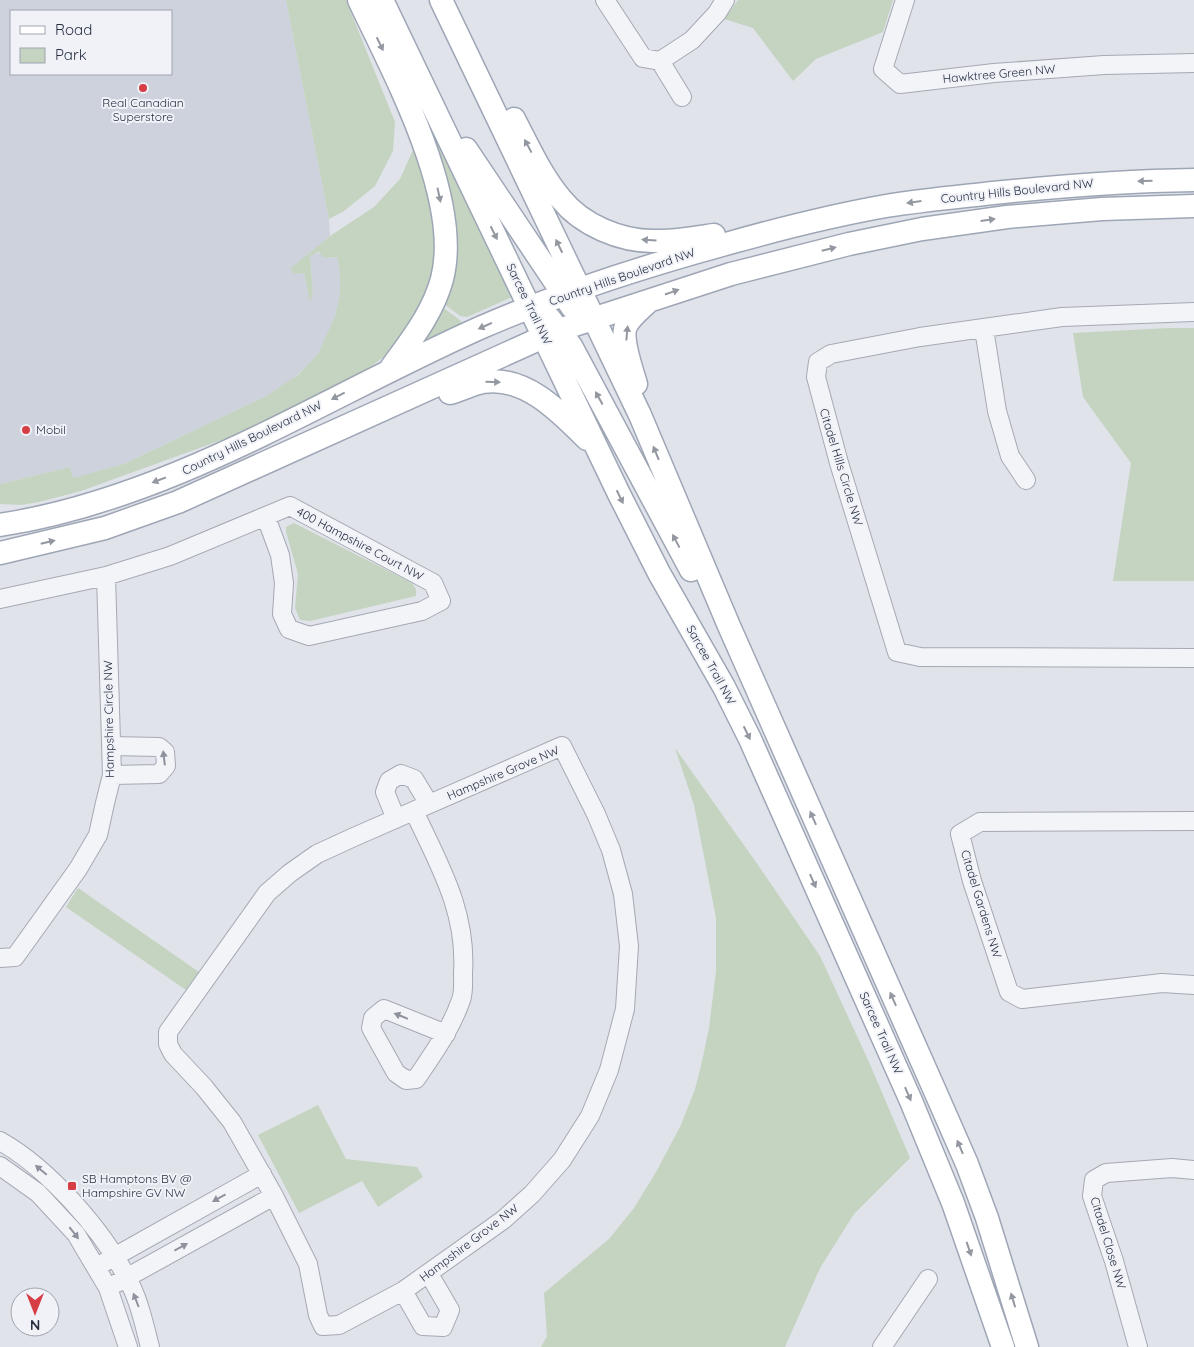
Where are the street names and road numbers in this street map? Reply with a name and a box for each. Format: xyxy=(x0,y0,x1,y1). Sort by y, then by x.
street label: Hawktree Green NW xyxy=(942,61,1056,86)
street label: Country Hills Boulevard NW xyxy=(940,175,1094,206)
street label: Country Hills Boulevard NW xyxy=(547,244,697,309)
street label: Sarcee Trail NW xyxy=(503,261,556,347)
street label: Country Hills Boulevard NW xyxy=(180,397,324,478)
street label: Citadel Hills Circle NW xyxy=(817,407,867,528)
street label: 400 Hampshire Court NW xyxy=(294,504,427,584)
street label: Sarcee Trail NW xyxy=(683,622,740,708)
street label: Hampshire Circle NW xyxy=(100,660,117,778)
street label: Hampshire Grove NW xyxy=(445,742,561,803)
street label: Citadel Gardens NW xyxy=(958,848,1005,960)
street label: Sarcee Trail NW xyxy=(857,989,906,1077)
street label: Citadel Close NW xyxy=(1087,1195,1130,1291)
street label: Hampshire Grove NW xyxy=(416,1200,521,1285)

